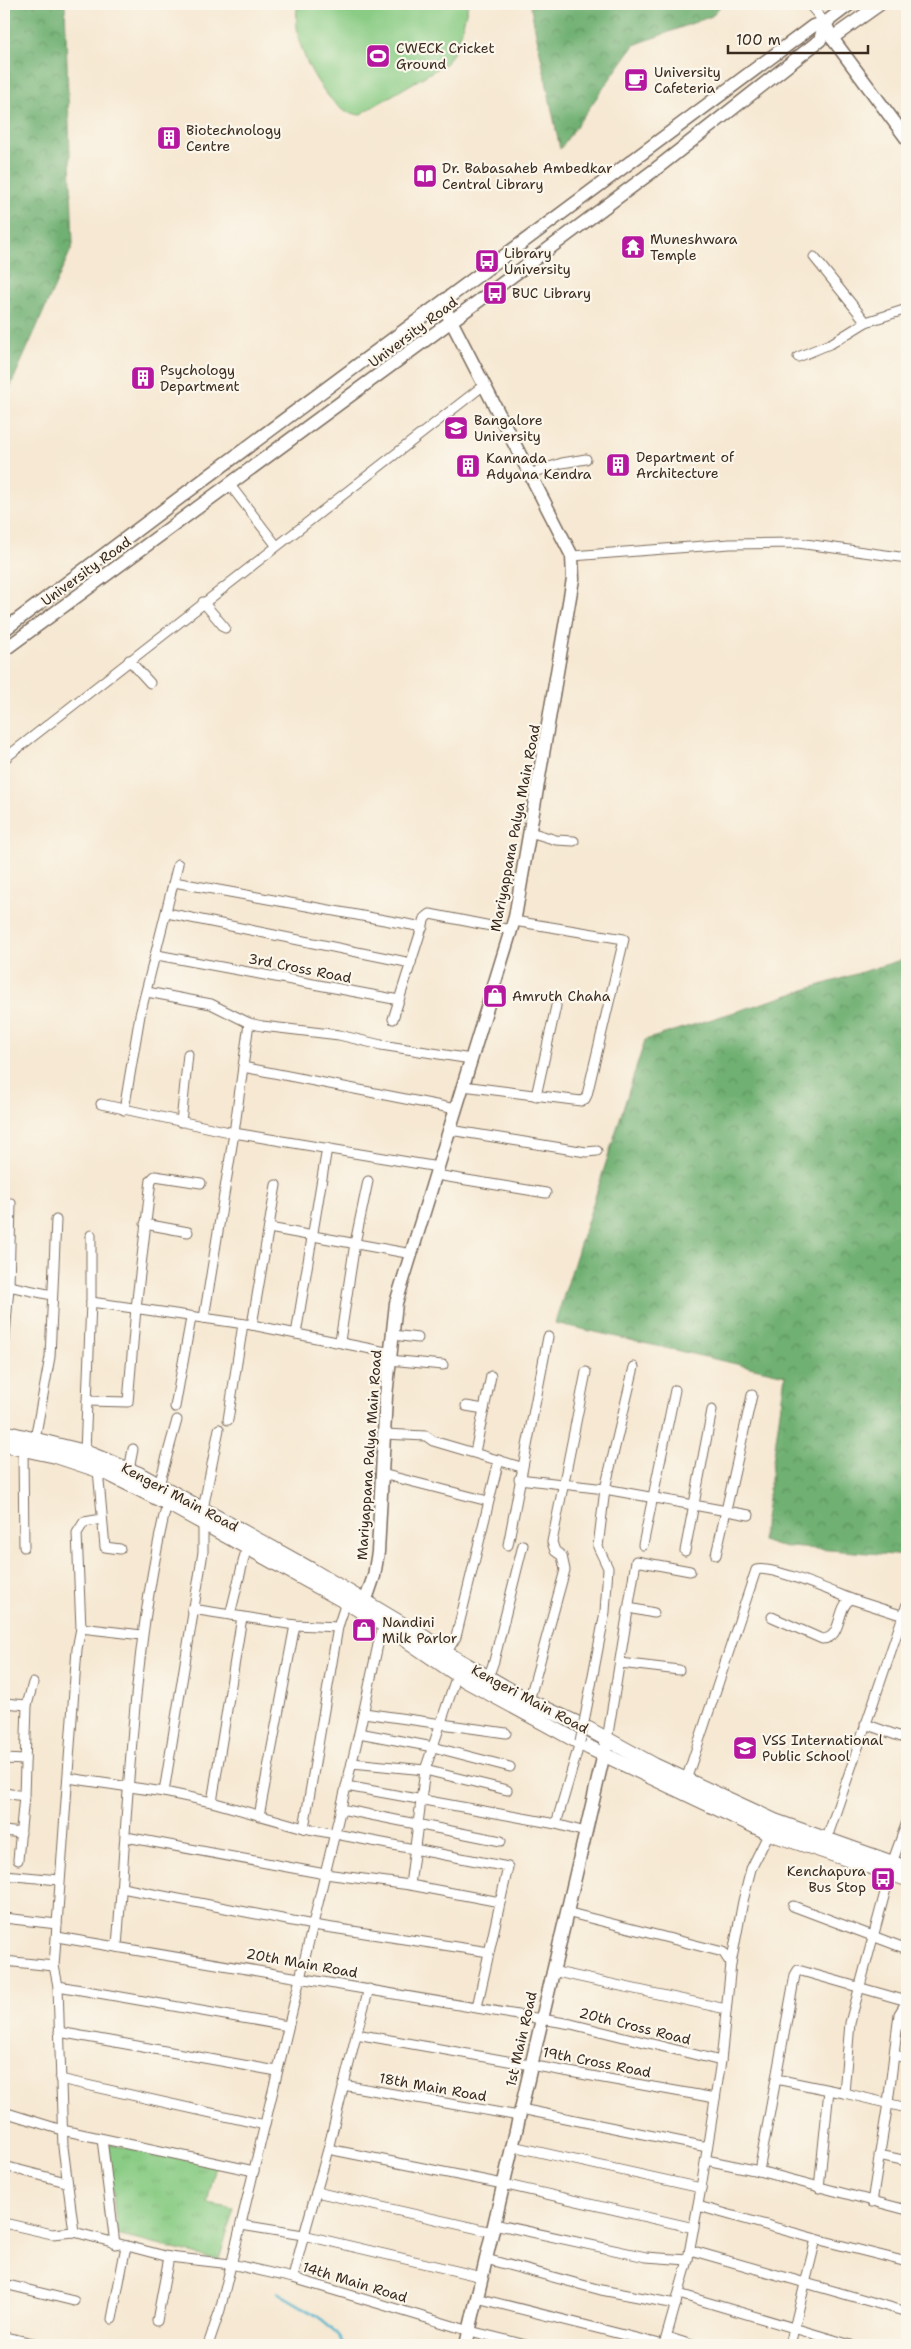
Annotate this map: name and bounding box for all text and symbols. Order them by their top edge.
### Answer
scale bar [728,22,868,54]
text: 100 m [736,30,781,50]
place label: CWECK Cricket Ground [396,39,495,73]
sports icon: CWECK Cricket Ground [365,43,391,69]
place label: University Cafeteria [654,63,721,97]
cafe icon: University Cafeteria [623,67,649,93]
place label: Biotechnology Centre [186,121,281,155]
building icon: Biotechnology Centre [156,125,182,151]
place label: Dr. Babasaheb Ambedkar Central Library [442,159,613,193]
library icon: Dr. Babasaheb Ambedkar Central Library [412,163,438,189]
place label: Muneshwara Temple [650,230,738,264]
temple icon: Muneshwara Temple [620,234,646,260]
place label: Library University [504,244,571,278]
bus stop icon: Library University [474,248,500,274]
bus stop icon: BUC Library [482,280,508,306]
place label: BUC Library [512,284,591,302]
street label: University Road [365,293,461,371]
place label: Psychology Department [160,361,240,395]
building icon: Psychology Department [130,365,156,391]
place label: Bangalore University [474,411,543,445]
school or university icon: Bangalore University [443,415,469,441]
place label: Department of Architecture [636,448,735,482]
place label: Kannada Adyana Kendra [486,449,592,483]
building icon: Department of Architecture [605,452,631,478]
building icon: Kannada Adyana Kendra [455,453,481,479]
street label: University Road [38,532,135,610]
street label: Mariyappana Palya Main Road [486,723,544,933]
street label: 3rd Cross Road [247,949,353,987]
shop icon: Amruth Chaha [482,983,508,1009]
place label: Amruth Chaha [512,987,611,1005]
street label: Mariyappana Palya Main Road [353,1349,385,1561]
street label: Kengeri Main Road [118,1459,242,1536]
place label: Nandini Milk Parlor [382,1613,458,1647]
shop icon: Nandini Milk Parlor [351,1617,377,1643]
street label: Kengeri Main Road [468,1661,592,1738]
place label: VSS International Public School [762,1731,884,1765]
school or university icon: VSS International Public School [732,1735,758,1761]
place label: Kenchapura Bus Stop [787,1862,866,1896]
bus stop icon: Kenchapura Bus Stop [870,1866,896,1892]
street label: 20th Main Road [245,1944,359,1982]
street label: 1st Main Road [501,1990,541,2088]
street label: 20th Cross Road [577,2003,693,2049]
street label: 19th Cross Road [541,2043,653,2081]
street label: 18th Main Road [378,2069,488,2105]
street label: 14th Main Road [300,2258,410,2307]

